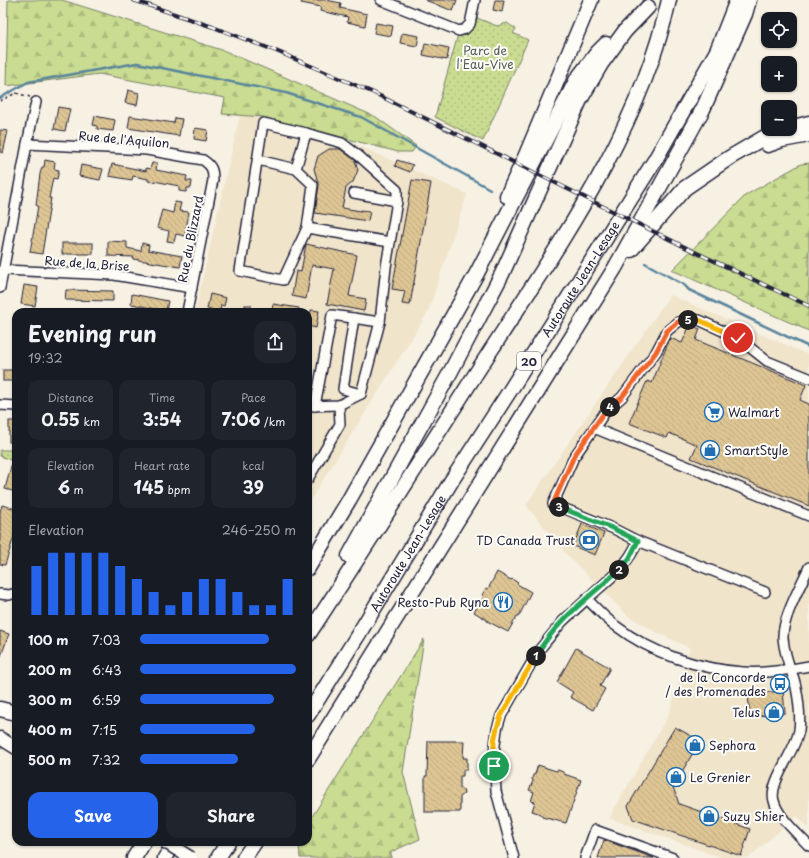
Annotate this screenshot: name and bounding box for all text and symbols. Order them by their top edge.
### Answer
map controls [761,12,797,136]
button: locate [761,12,797,48]
park label: Parc de l'Eau-Vive [456,41,514,73]
button: + [761,56,797,92]
button: − [761,100,797,136]
street label: Rue de l'Aquilon [78,126,170,152]
street label: Rue du Blizzard [173,193,207,284]
street label: Autoroute Jean-Lesage [537,218,623,340]
street label: Rue de la Brise [44,251,130,275]
pin: 5 [678,310,698,330]
text: 5 [684,311,692,328]
text: Evening run [28,316,157,349]
button: share [254,321,296,363]
pin [721,321,755,355]
icon: check [727,327,749,349]
text: 19:32 [28,348,63,367]
road number: 20 [517,352,541,370]
text: Distance [48,389,94,406]
text: Time [149,389,175,406]
text: Pace [241,389,266,406]
pin: 4 [600,397,620,417]
text: 4 [606,398,614,415]
supermarket icon: Walmart [703,401,725,423]
place label: Walmart [728,403,779,421]
text: 0.55 [41,406,80,432]
text: 3:54 [143,406,181,432]
text: 7:06 [221,406,261,432]
text: km [80,413,100,430]
text: /km [261,413,285,430]
shop icon: SmartStyle [699,439,721,461]
place label: SmartStyle [724,441,789,459]
text: Elevation [47,457,94,474]
text: Heart rate [134,457,190,474]
text: kcal [242,457,264,474]
text: 6 [58,474,70,500]
text: 145 [134,474,164,500]
text: 39 [243,474,264,500]
text: m [70,481,83,498]
text: bpm [164,481,190,498]
street label: Autoroute Jean-Lesage [365,491,450,615]
pin: 3 [549,497,569,517]
text: 3 [555,498,563,515]
text: Elevation [28,520,84,539]
text: 246–250 m [222,520,296,539]
bank icon: TD Canada Trust [578,529,600,551]
place label: TD Canada Trust [476,531,575,549]
pin: 2 [609,560,629,580]
text: 2 [615,561,623,578]
restaurant icon: Resto-Pub Ryna [492,591,514,613]
place label: Resto-Pub Ryna [397,593,490,611]
text: 100 m [28,630,69,649]
text: 7:03 [92,630,121,649]
pin: 1 [526,646,546,666]
text: 1 [533,647,539,664]
text: 200 m [28,660,72,679]
text: 6:43 [92,660,122,679]
place label: de la Concorde / des Promenades [665,668,767,700]
bus stop icon: de la Concorde / des Promenades [769,673,791,695]
text: 300 m [28,690,72,709]
text: 6:59 [92,690,121,709]
shop icon: Telus [763,701,785,723]
place label: Telus [732,703,761,721]
text: 400 m [28,720,72,739]
text: 7:15 [92,720,117,739]
shop icon: Sephora [684,734,706,756]
place label: Sephora [709,736,757,754]
pin [477,749,511,783]
text: 500 m [28,750,71,769]
text: 7:32 [92,750,120,769]
icon: arrive [483,755,505,777]
shop icon: Le Grenier [665,766,687,788]
place label: Le Grenier [690,768,751,786]
button: Save [28,792,158,838]
button: Share [166,792,296,838]
shop icon: Suzy Shier [698,805,720,827]
place label: Suzy Shier [723,807,784,825]

